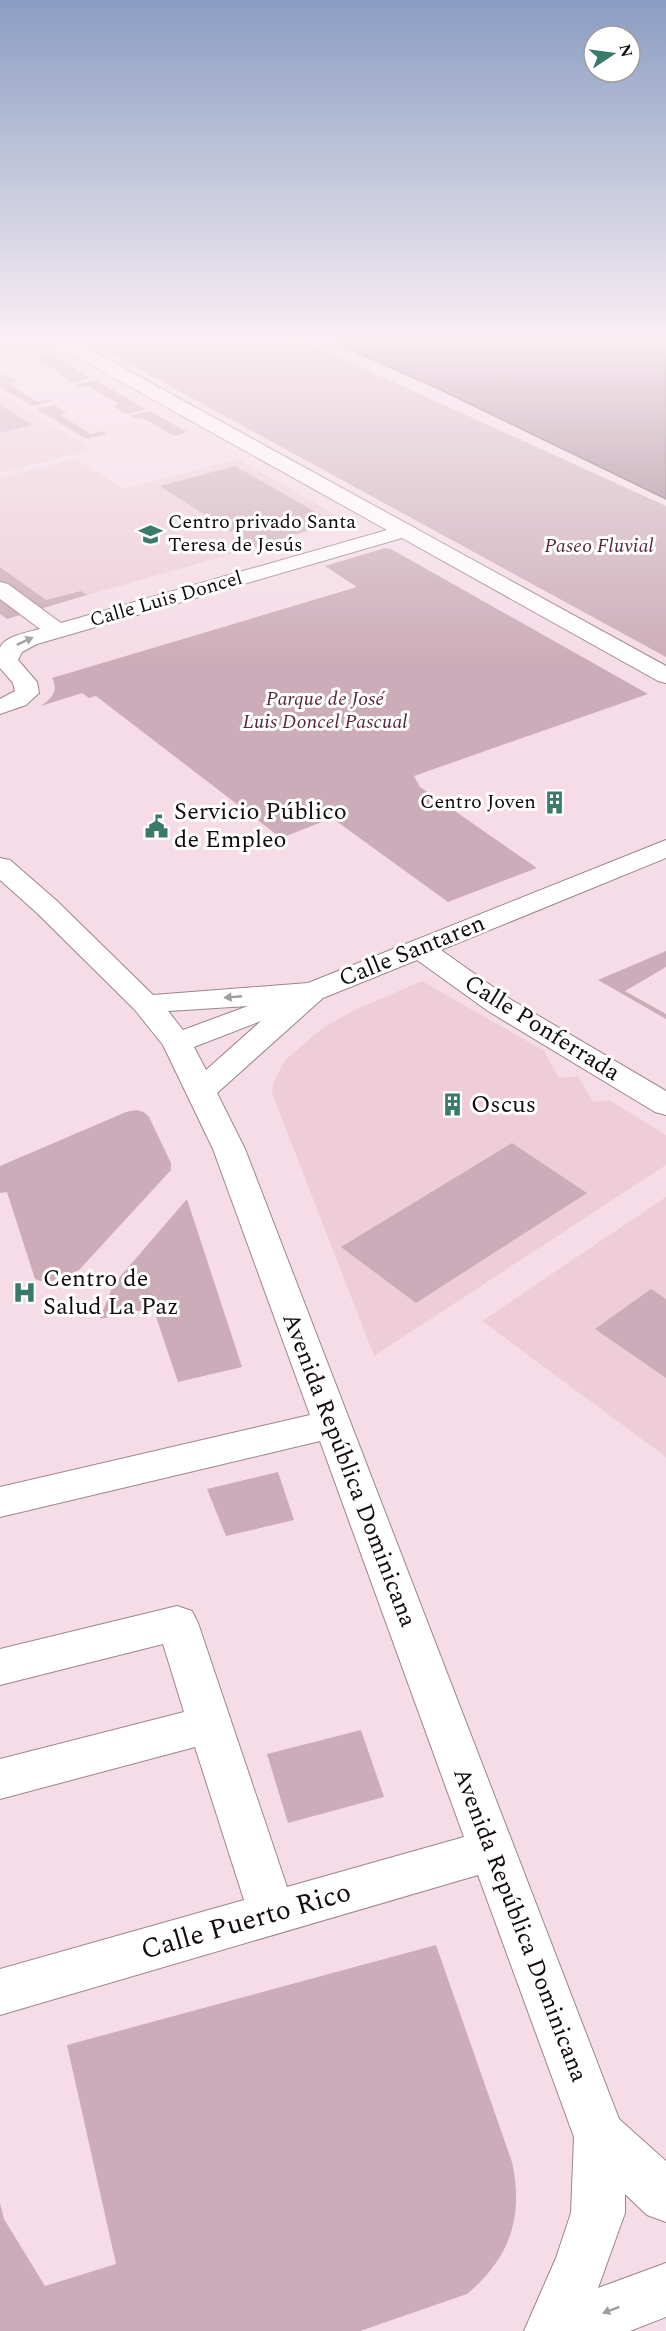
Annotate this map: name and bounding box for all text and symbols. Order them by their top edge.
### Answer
north arrow [582,24,642,84]
text: N [612,42,639,60]
place label: Centro privado Santa Teresa de Jesús [168,507,356,560]
school or university icon: Centro privado Santa Teresa de Jesús [137,521,163,547]
park label: Paseo Fluvial [544,531,654,561]
street label: Calle Luis Doncel [86,563,246,635]
one-way arrow [16,636,34,646]
park label: Parque de José Luis Doncel Pascual [242,684,408,737]
place label: Centro Joven [420,787,536,817]
building icon: Centro Joven [541,789,567,815]
place label: Servicio Público de Empleo [174,794,347,858]
public building icon: Servicio Público de Empleo [143,813,169,839]
street label: Calle Santaren [333,905,491,997]
street label: Calle Ponferrada [457,965,627,1091]
one-way arrow [224,992,243,1002]
place label: Oscus [471,1087,536,1123]
building icon: Oscus [440,1092,466,1118]
place label: Centro de Salud La Paz [43,1261,179,1325]
hospital icon: Centro de Salud La Paz [12,1280,38,1306]
street label: Avenida República Dominicana [272,1308,426,1633]
street label: Avenida República Dominicana [443,1763,597,2088]
street label: Calle Puerto Rico [136,1870,356,1972]
one-way arrow [602,2305,620,2315]

